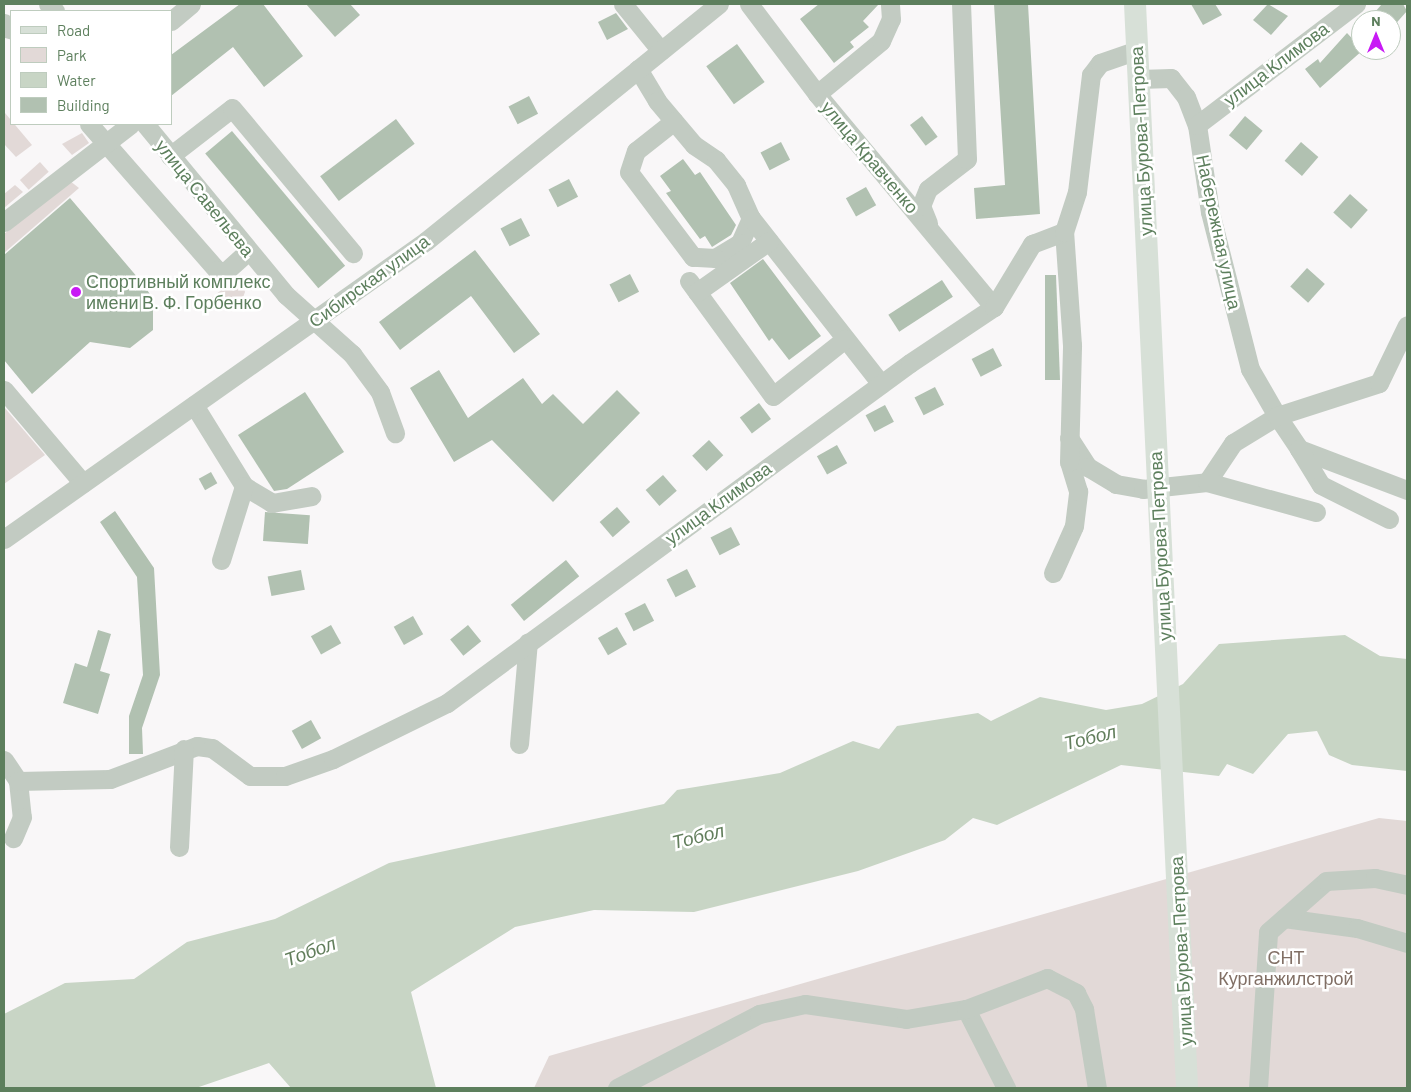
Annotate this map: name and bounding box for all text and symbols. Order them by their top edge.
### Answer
legend [10,10,172,125]
north arrow [1351,10,1401,60]
text: N [1371,12,1381,29]
street label: улица Климова [1219,17,1333,111]
text: Road [57,21,90,39]
text: Park [57,46,86,64]
street label: улица Бурова-Петрова [1125,46,1157,236]
text: Water [57,71,96,89]
text: Building [57,96,110,114]
street label: улица Кравченко [817,97,923,217]
street label: улица Савельева [151,135,259,261]
street label: Набережная улица [1192,153,1246,311]
street label: Сибирская улица [305,230,433,332]
place label: Спортивный комплекс имени В. Ф. Горбенко [86,271,271,314]
marker: Спортивный комплекс имени В. Ф. Горбенко [70,286,82,298]
street label: улица Бурова-Петрова [1144,451,1176,641]
street label: улица Климова [661,457,775,549]
water label: Тобол [1061,720,1119,754]
water label: Тобол [669,819,727,853]
street label: улица Бурова-Петрова [1165,856,1197,1046]
water label: Тобол [281,931,339,971]
park label: СНТ Курганжилстрой [1218,947,1354,990]

